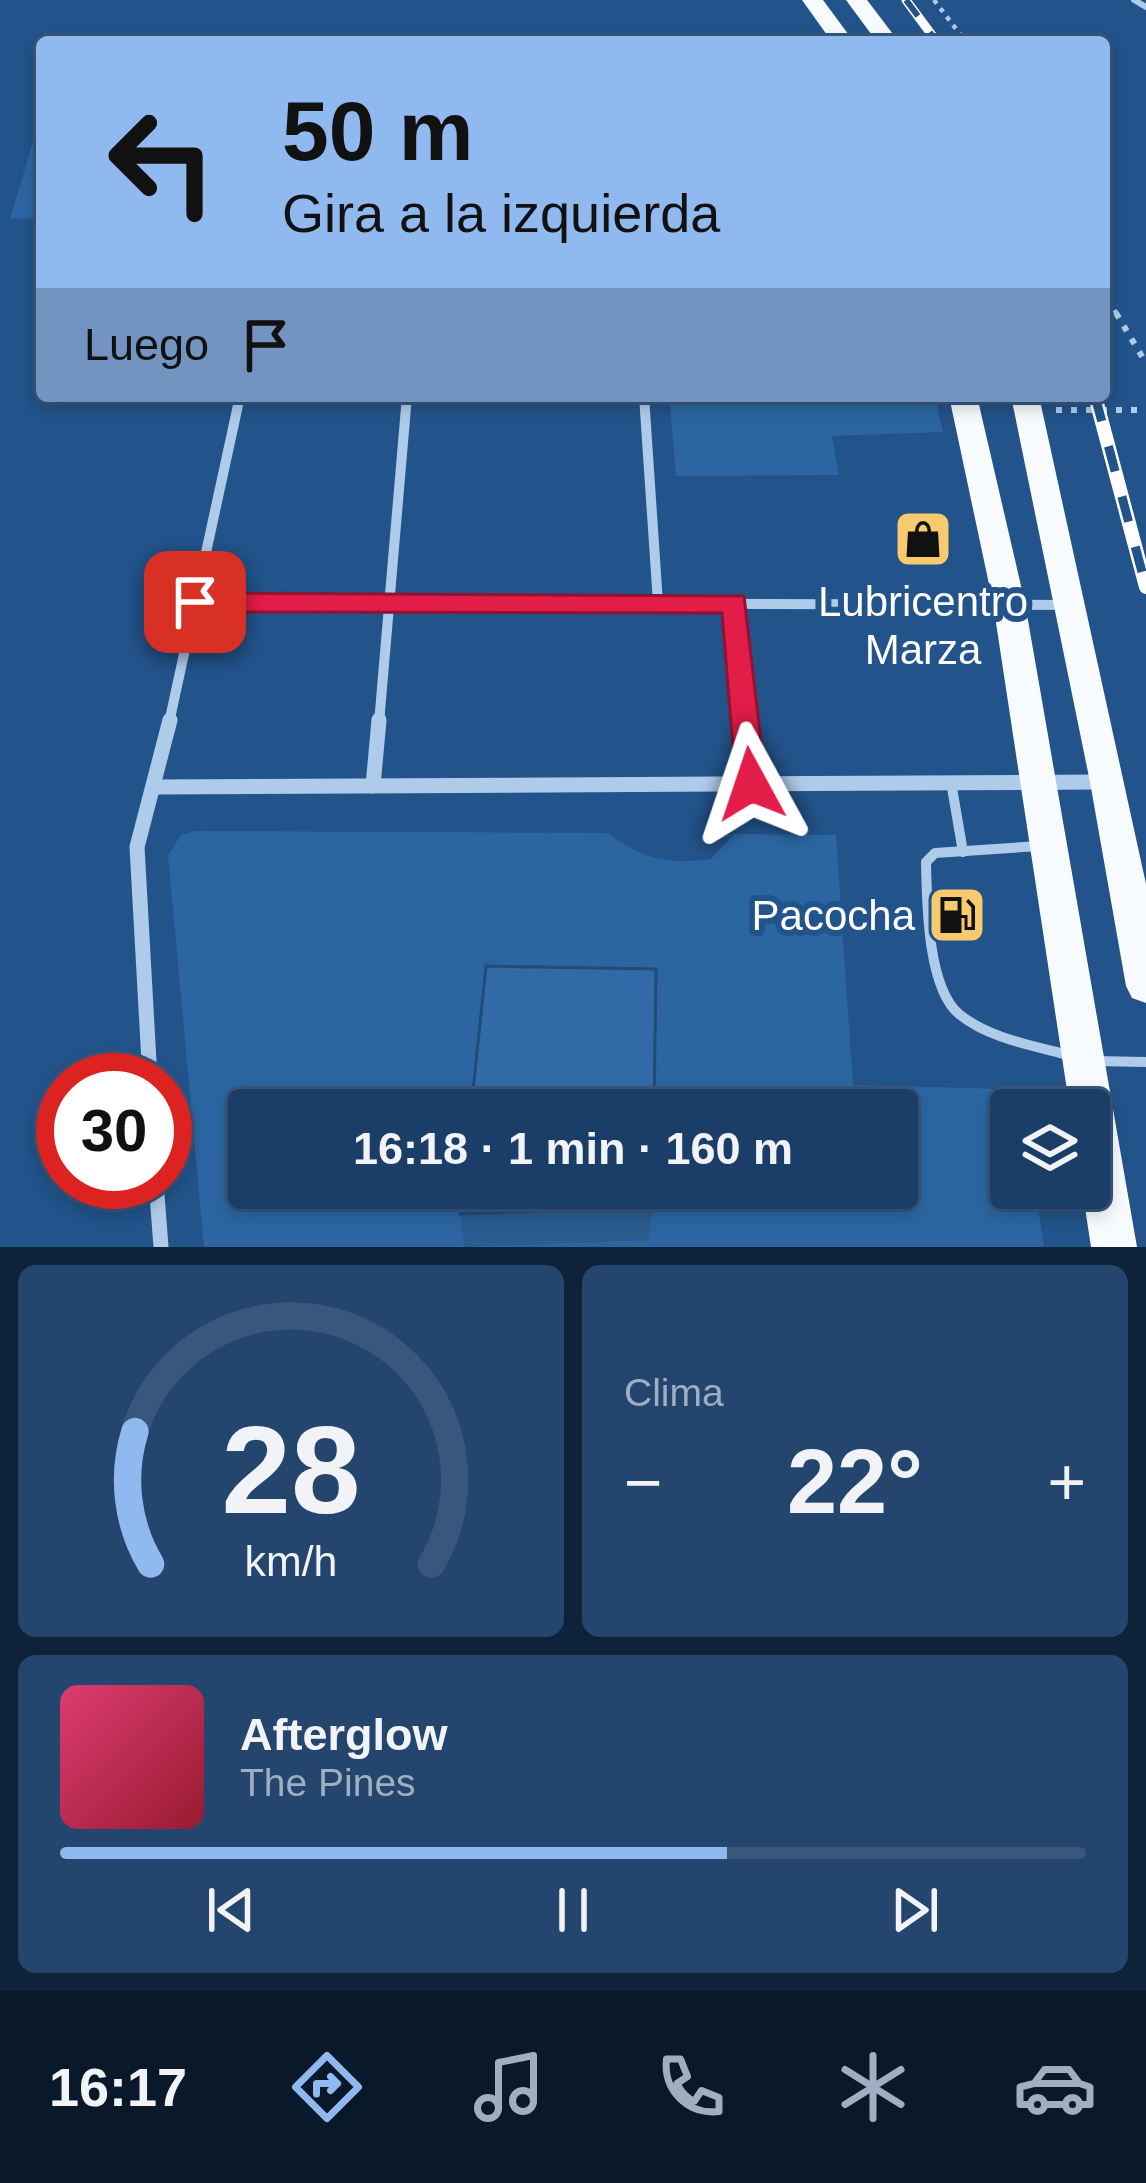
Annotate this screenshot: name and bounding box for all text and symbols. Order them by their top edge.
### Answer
icon: left [84,84,240,240]
text: 50 m [282,84,473,178]
text: Gira a la izquierda [282,183,720,243]
icon: arrive [233,312,299,378]
text: Luego [84,319,209,370]
shop icon: Lubricentro Marza [892,508,954,570]
pin [144,551,246,653]
icon: arrive [162,569,228,635]
place label: Lubricentro Marza [818,578,1028,673]
position arrow [688,721,814,847]
fuel station icon: Pacocha [926,884,988,946]
place label: Pacocha [752,892,916,939]
speed limit sign: 30 [36,1053,192,1209]
map controls [990,1089,1110,1209]
button: layers [990,1089,1110,1209]
text: 16:18 · 1 min · 160 m [353,1123,793,1174]
text: Clima [624,1371,724,1414]
text: 28 [222,1400,360,1539]
text: 22° [787,1432,923,1532]
text: − [624,1445,663,1519]
text: + [1047,1445,1086,1519]
text: km/h [245,1537,337,1585]
text: Afterglow [240,1709,448,1760]
text: The Pines [240,1761,416,1804]
icon: previous [198,1877,264,1943]
icon: pause [540,1877,606,1943]
icon: next [882,1877,948,1943]
icon: directions [285,2045,369,2129]
icon: music [467,2045,551,2129]
icon: phone [649,2045,733,2129]
icon: climate [831,2045,915,2129]
icon: car [1013,2045,1097,2129]
text: 16:17 [49,2057,187,2117]

